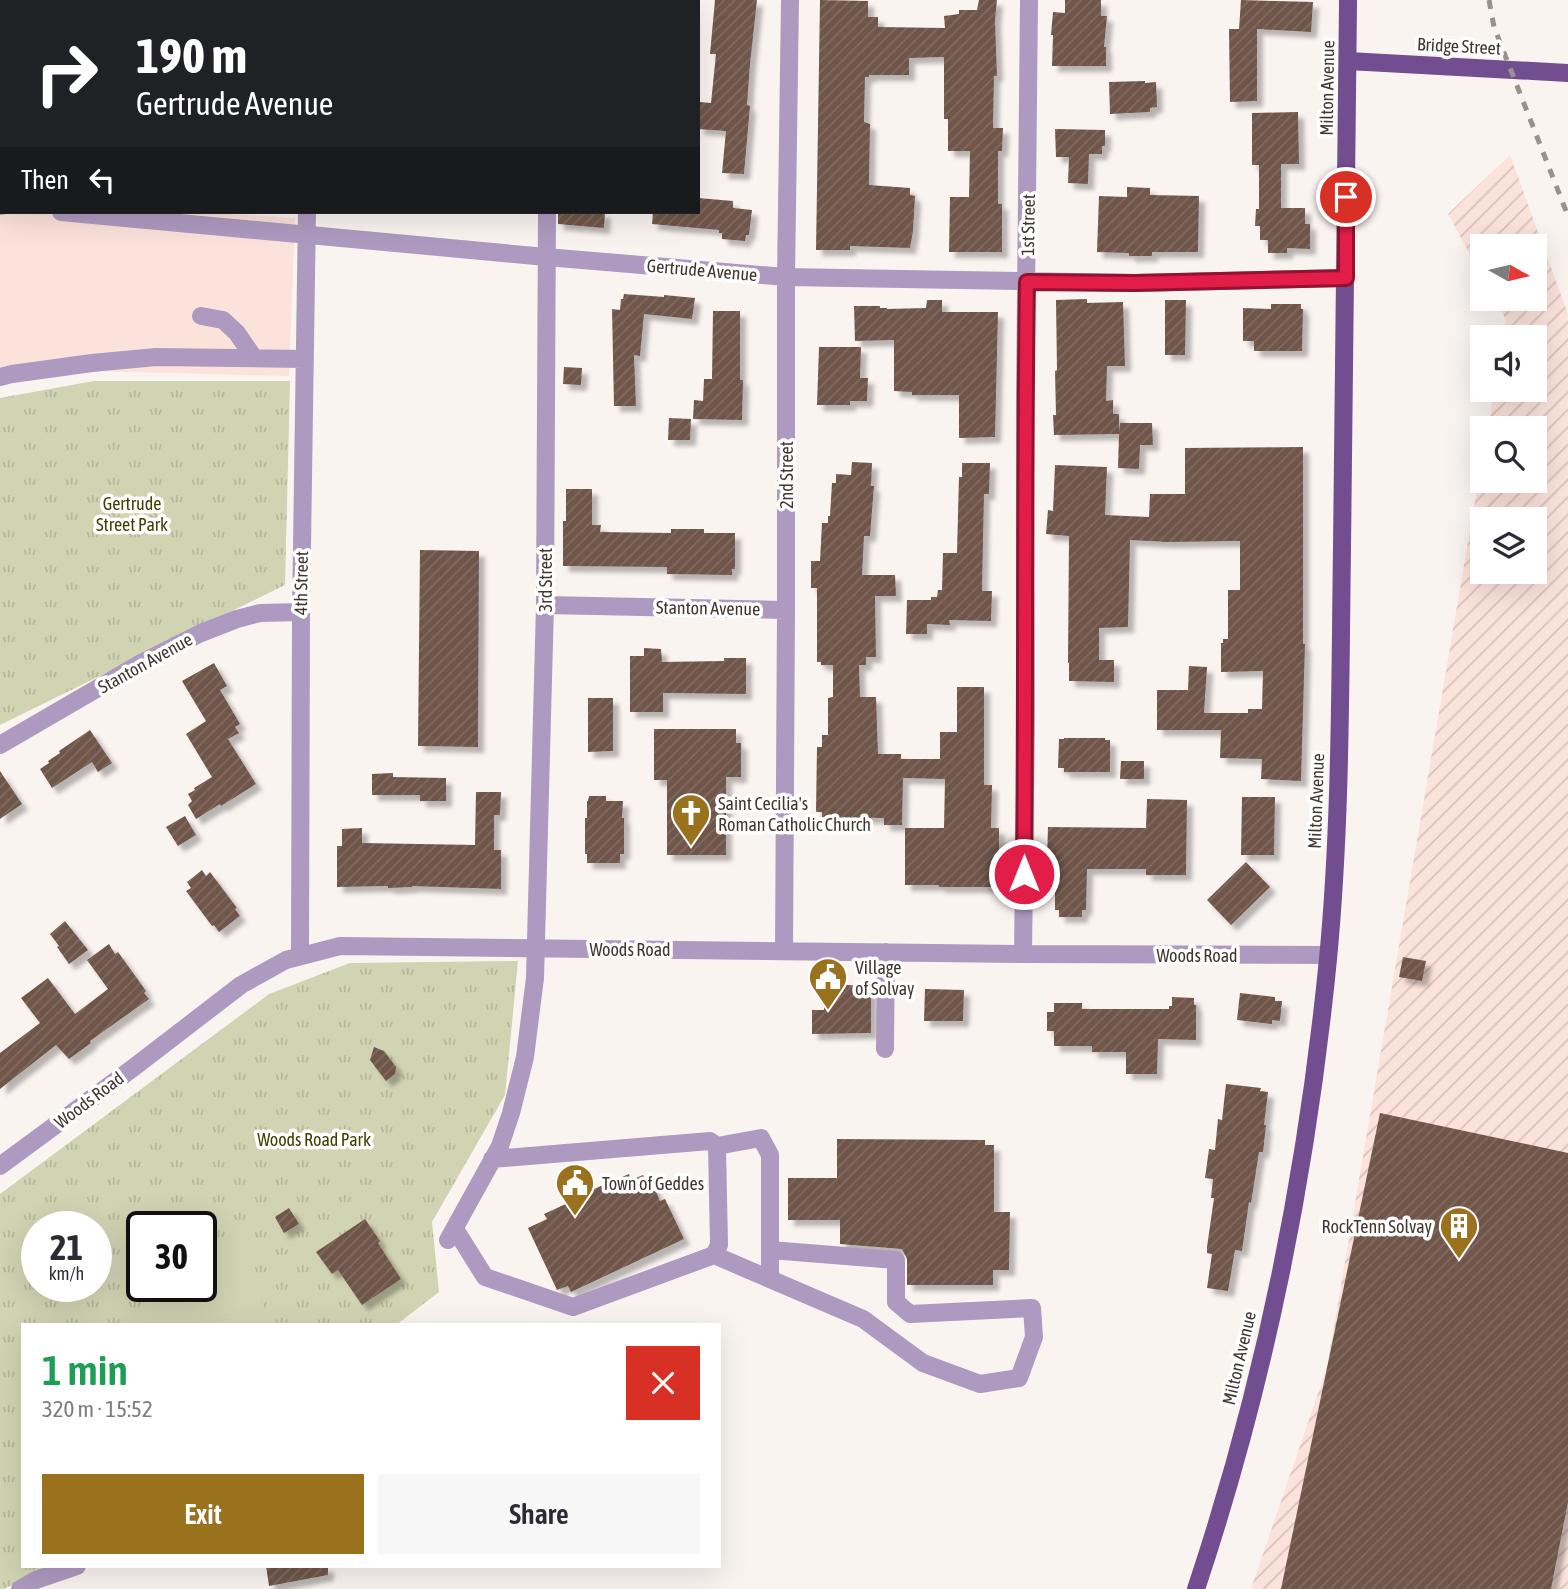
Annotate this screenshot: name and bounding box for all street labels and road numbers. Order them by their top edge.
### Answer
street label: Bridge Street [1416,33,1502,59]
street label: Milton Avenue [1316,40,1338,136]
street label: 1st Street [1017,194,1039,256]
street label: Gertrude Avenue [646,255,758,285]
street label: 2nd Street [776,441,797,509]
street label: 3rd Street [535,548,556,612]
street label: 4th Street [290,551,312,615]
street label: Stanton Avenue [656,597,760,619]
street label: Stanton Avenue [94,629,196,697]
street label: Milton Avenue [1304,753,1328,849]
street label: Woods Road [589,939,671,960]
street label: Woods Road [1156,945,1238,966]
street label: Woods Road [50,1067,128,1133]
street label: Milton Avenue [1218,1309,1260,1407]

